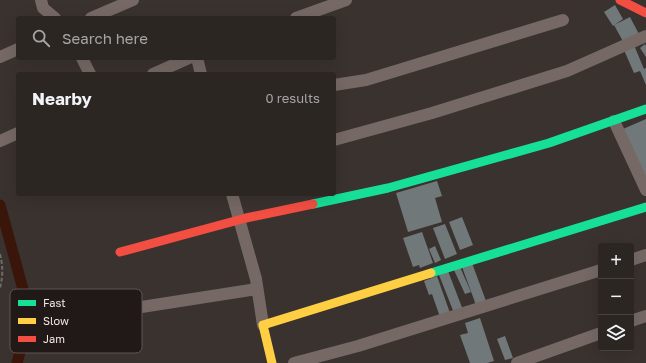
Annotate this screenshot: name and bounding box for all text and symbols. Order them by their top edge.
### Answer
search box [16,16,336,60]
icon: search [30,27,52,49]
text: Search here [62,29,148,47]
text: Nearby [32,88,92,109]
text: 0 results [265,90,320,106]
map controls [598,243,634,351]
button: + [598,243,634,279]
button: − [598,279,634,315]
legend [10,289,142,353]
text: Fast [43,296,66,309]
text: Slow [43,314,69,327]
button: layers [598,315,634,351]
text: Jam [43,332,65,345]

